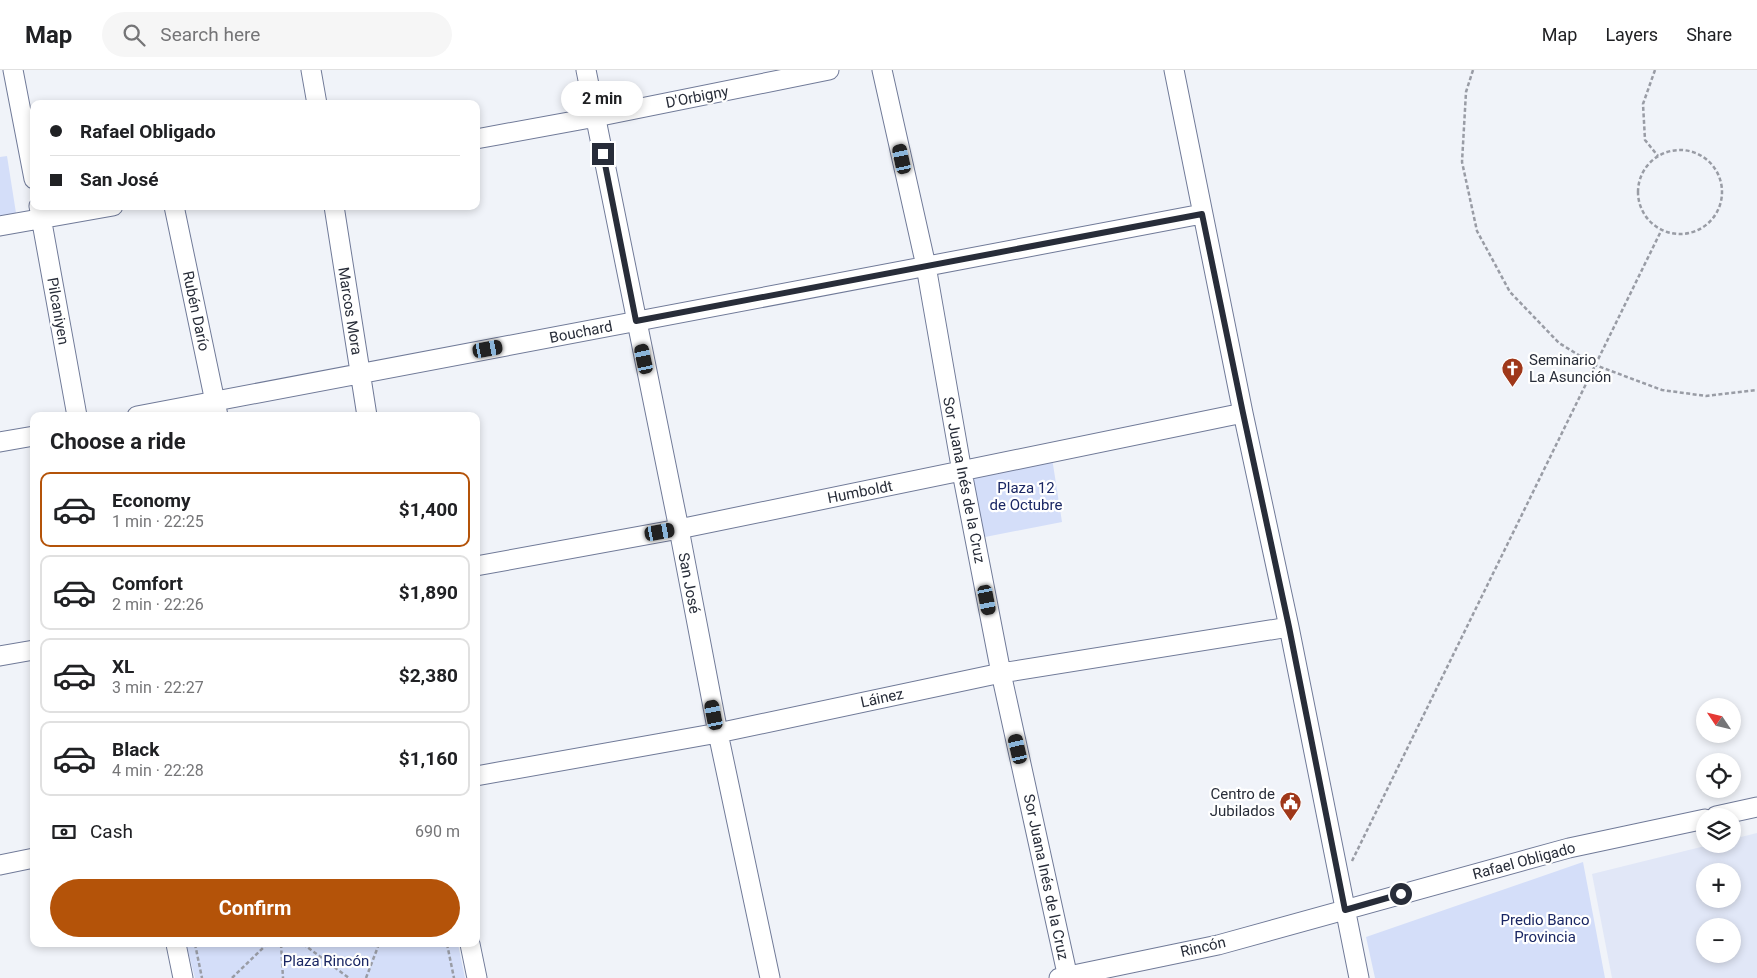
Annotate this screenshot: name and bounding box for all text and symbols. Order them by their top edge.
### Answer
search box [102,12,452,57]
text: Map [25,21,72,49]
icon: search [120,21,148,49]
text: Search here [160,23,260,46]
text: Map [1542,24,1577,45]
text: Layers [1605,24,1658,45]
text: Share [1686,24,1732,45]
callout: 2 min [562,82,644,116]
street label: D'Orbigny [664,82,730,112]
text: 2 min [582,89,622,108]
text: Rafael Obligado [80,120,216,143]
route end [592,143,614,165]
car [891,143,912,175]
text: San José [80,168,159,191]
street label: Marcos Mora [334,266,366,356]
street label: Rubén Darío [179,269,213,353]
street label: Pilcaniyen [43,276,73,346]
street label: Bouchard [548,317,614,347]
car [471,339,504,359]
car [633,343,654,375]
place label: Seminario La Asunción [1529,351,1611,386]
church icon: Seminario La Asunción [1501,357,1525,388]
street label: Sor Juana Inés de la Cruz [939,395,989,565]
text: Choose a ride [50,429,186,454]
street label: Humboldt [826,477,894,507]
park label: Plaza 12 de Octubre [990,479,1062,514]
icon: car [52,487,97,532]
text: Economy [112,489,191,512]
text: $1,400 [399,498,458,521]
text: 1 min · 22:25 [112,512,204,531]
car [643,522,676,542]
street label: San José [674,551,704,615]
icon: car [52,570,97,615]
text: Comfort [112,572,183,595]
text: $1,890 [399,581,458,604]
car [976,584,997,616]
text: 2 min · 22:26 [112,595,204,614]
icon: car [52,653,97,698]
text: XL [112,655,134,678]
text: $2,380 [399,664,458,687]
text: 3 min · 22:27 [112,678,204,697]
street label: Láinez [859,685,905,711]
north arrow [1696,698,1741,742]
map controls [1696,698,1741,963]
car [703,699,724,731]
car [1007,733,1028,765]
icon: car [52,736,97,781]
text: Black [112,738,159,761]
text: $1,160 [399,747,458,770]
button: locate [1696,753,1741,798]
text: 4 min · 22:28 [112,761,204,780]
place label: Centro de Jubilados [1210,785,1275,820]
public building icon: Centro de Jubilados [1279,791,1303,822]
street label: Sor Juana Inés de la Cruz [1020,792,1072,962]
button: layers [1696,808,1741,853]
icon: cash [50,818,78,846]
text: Cash [90,820,133,843]
text: 690 m [415,822,460,841]
street label: Rafael Obligado [1471,839,1577,883]
button: + [1696,863,1741,908]
button: Confirm [50,879,460,937]
route start [1390,883,1412,905]
park label: Predio Banco Provincia [1501,911,1589,946]
button: − [1696,918,1741,963]
street label: Rincón [1179,933,1227,961]
park label: Plaza Rincón [283,952,369,970]

